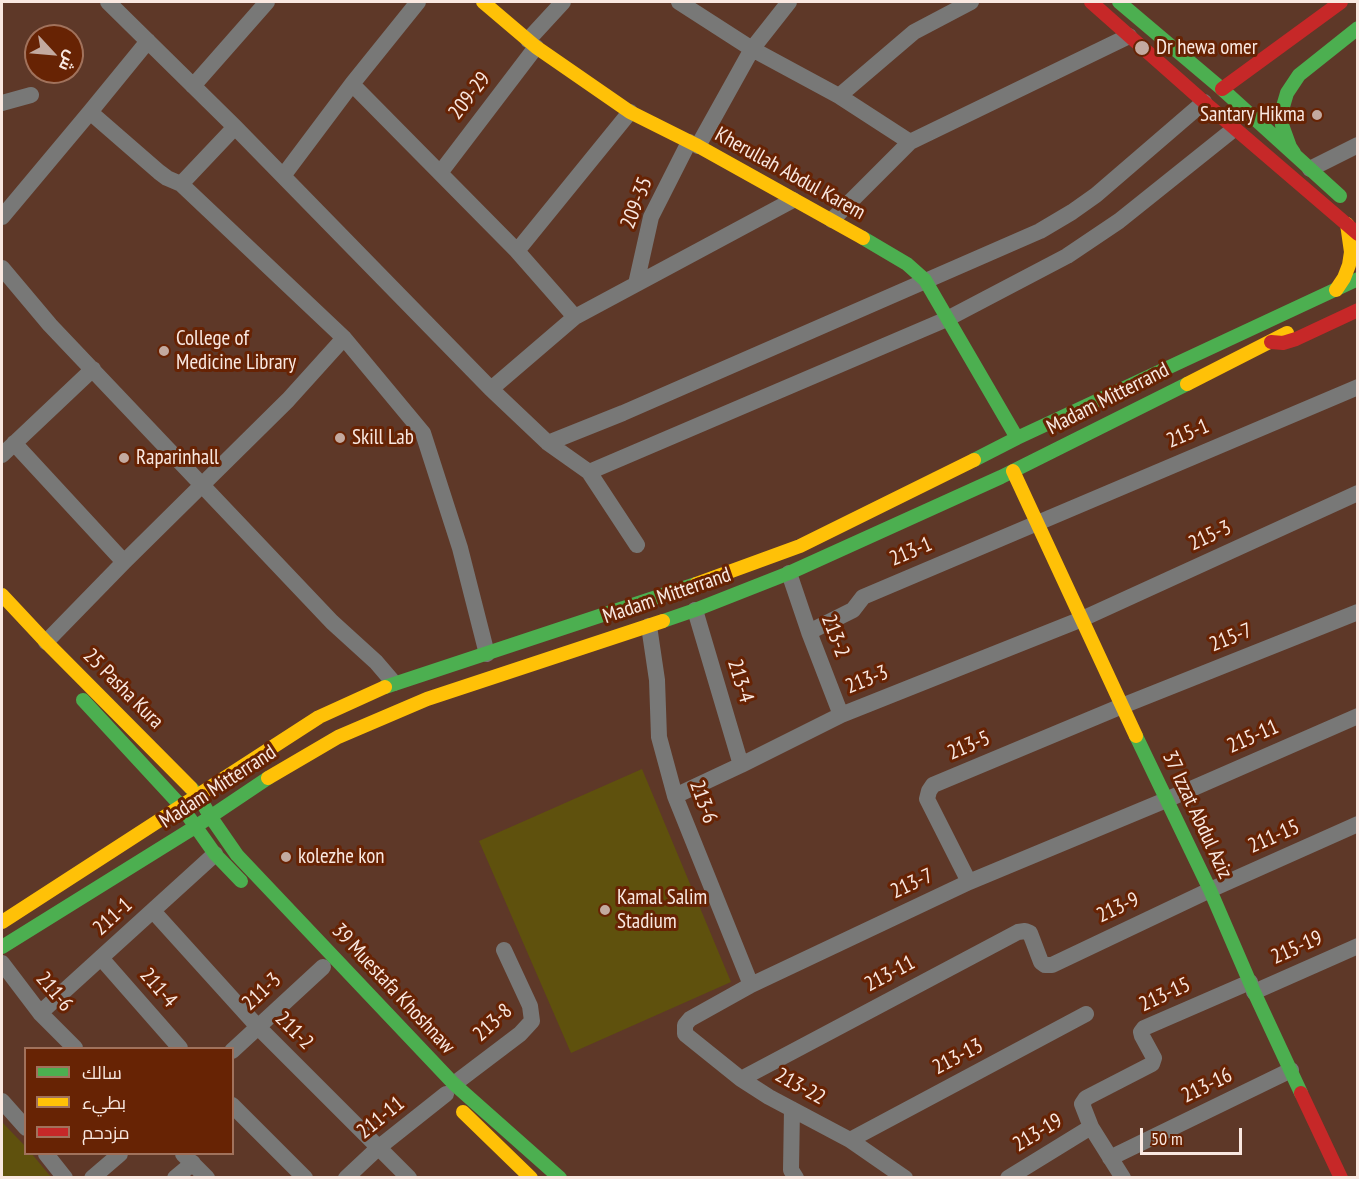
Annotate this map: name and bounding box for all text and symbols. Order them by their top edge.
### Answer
north arrow [24,24,84,84]
place label: Dr hewa omer [1156,35,1257,61]
marker: Dr hewa omer [1133,39,1151,57]
text: ش [55,47,82,75]
street label: 209-29 [444,67,496,125]
place label: Santary Hikma [1200,102,1305,128]
marker: Santary Hikma [1310,108,1324,122]
street label: Kherullah Abdul Karem [710,122,870,226]
street label: 209-35 [616,174,658,232]
place label: College of Medicine Library [176,326,296,376]
marker: College of Medicine Library [157,344,171,358]
street label: Madam Mitterrand [1043,357,1173,441]
street label: 215-1 [1163,414,1213,454]
place label: Skill Lab [352,425,414,451]
marker: Skill Lab [333,431,347,445]
place label: Raparinhall [136,445,219,471]
marker: Raparinhall [117,451,131,465]
street label: 215-3 [1185,515,1235,557]
street label: 213-1 [886,532,936,572]
street label: Madam Mitterrand [600,562,734,630]
street label: 213-2 [815,611,855,661]
street label: 215-7 [1206,618,1256,658]
street label: 25 Pasha Kura [78,644,168,734]
street label: 213-4 [722,656,758,706]
street label: 213-3 [842,660,892,700]
street label: 215-11 [1224,715,1282,759]
street label: 213-5 [944,726,994,766]
street label: Madam Mitterrand [155,740,281,834]
street label: 37 Izzat Abdul Aziz [1156,747,1238,883]
street label: 213-6 [684,777,722,827]
street label: 211-15 [1245,815,1303,859]
place label: kolezhe kon [298,844,385,870]
marker: kolezhe kon [279,850,293,864]
street label: 213-7 [887,863,937,905]
place label: Kamal Salim Stadium [617,885,707,935]
street label: 213-9 [1093,887,1143,929]
street label: 211-1 [88,893,138,941]
marker: Kamal Salim Stadium [598,903,612,917]
street label: 39 Muestafa Khoshnaw [326,919,460,1059]
street label: 215-19 [1268,926,1326,970]
street label: 213-11 [861,950,919,998]
street label: 211-4 [134,963,182,1013]
street label: 211-6 [30,967,78,1017]
street label: 211-3 [237,968,287,1016]
street label: 213-15 [1135,972,1195,1018]
street label: 213-8 [468,999,518,1047]
street label: 211-2 [270,1007,318,1055]
street label: 213-13 [929,1033,987,1081]
legend [24,1047,234,1155]
text: سالك [82,1061,122,1084]
street label: 213-22 [771,1063,829,1111]
street label: 213-16 [1177,1063,1237,1109]
text: بطيء [82,1091,126,1114]
street label: 211-11 [352,1091,410,1145]
street label: 213-19 [1009,1108,1067,1158]
scale bar [1143,1116,1245,1154]
text: مزدحم [82,1121,130,1144]
text: 50 m [1151,1127,1183,1150]

